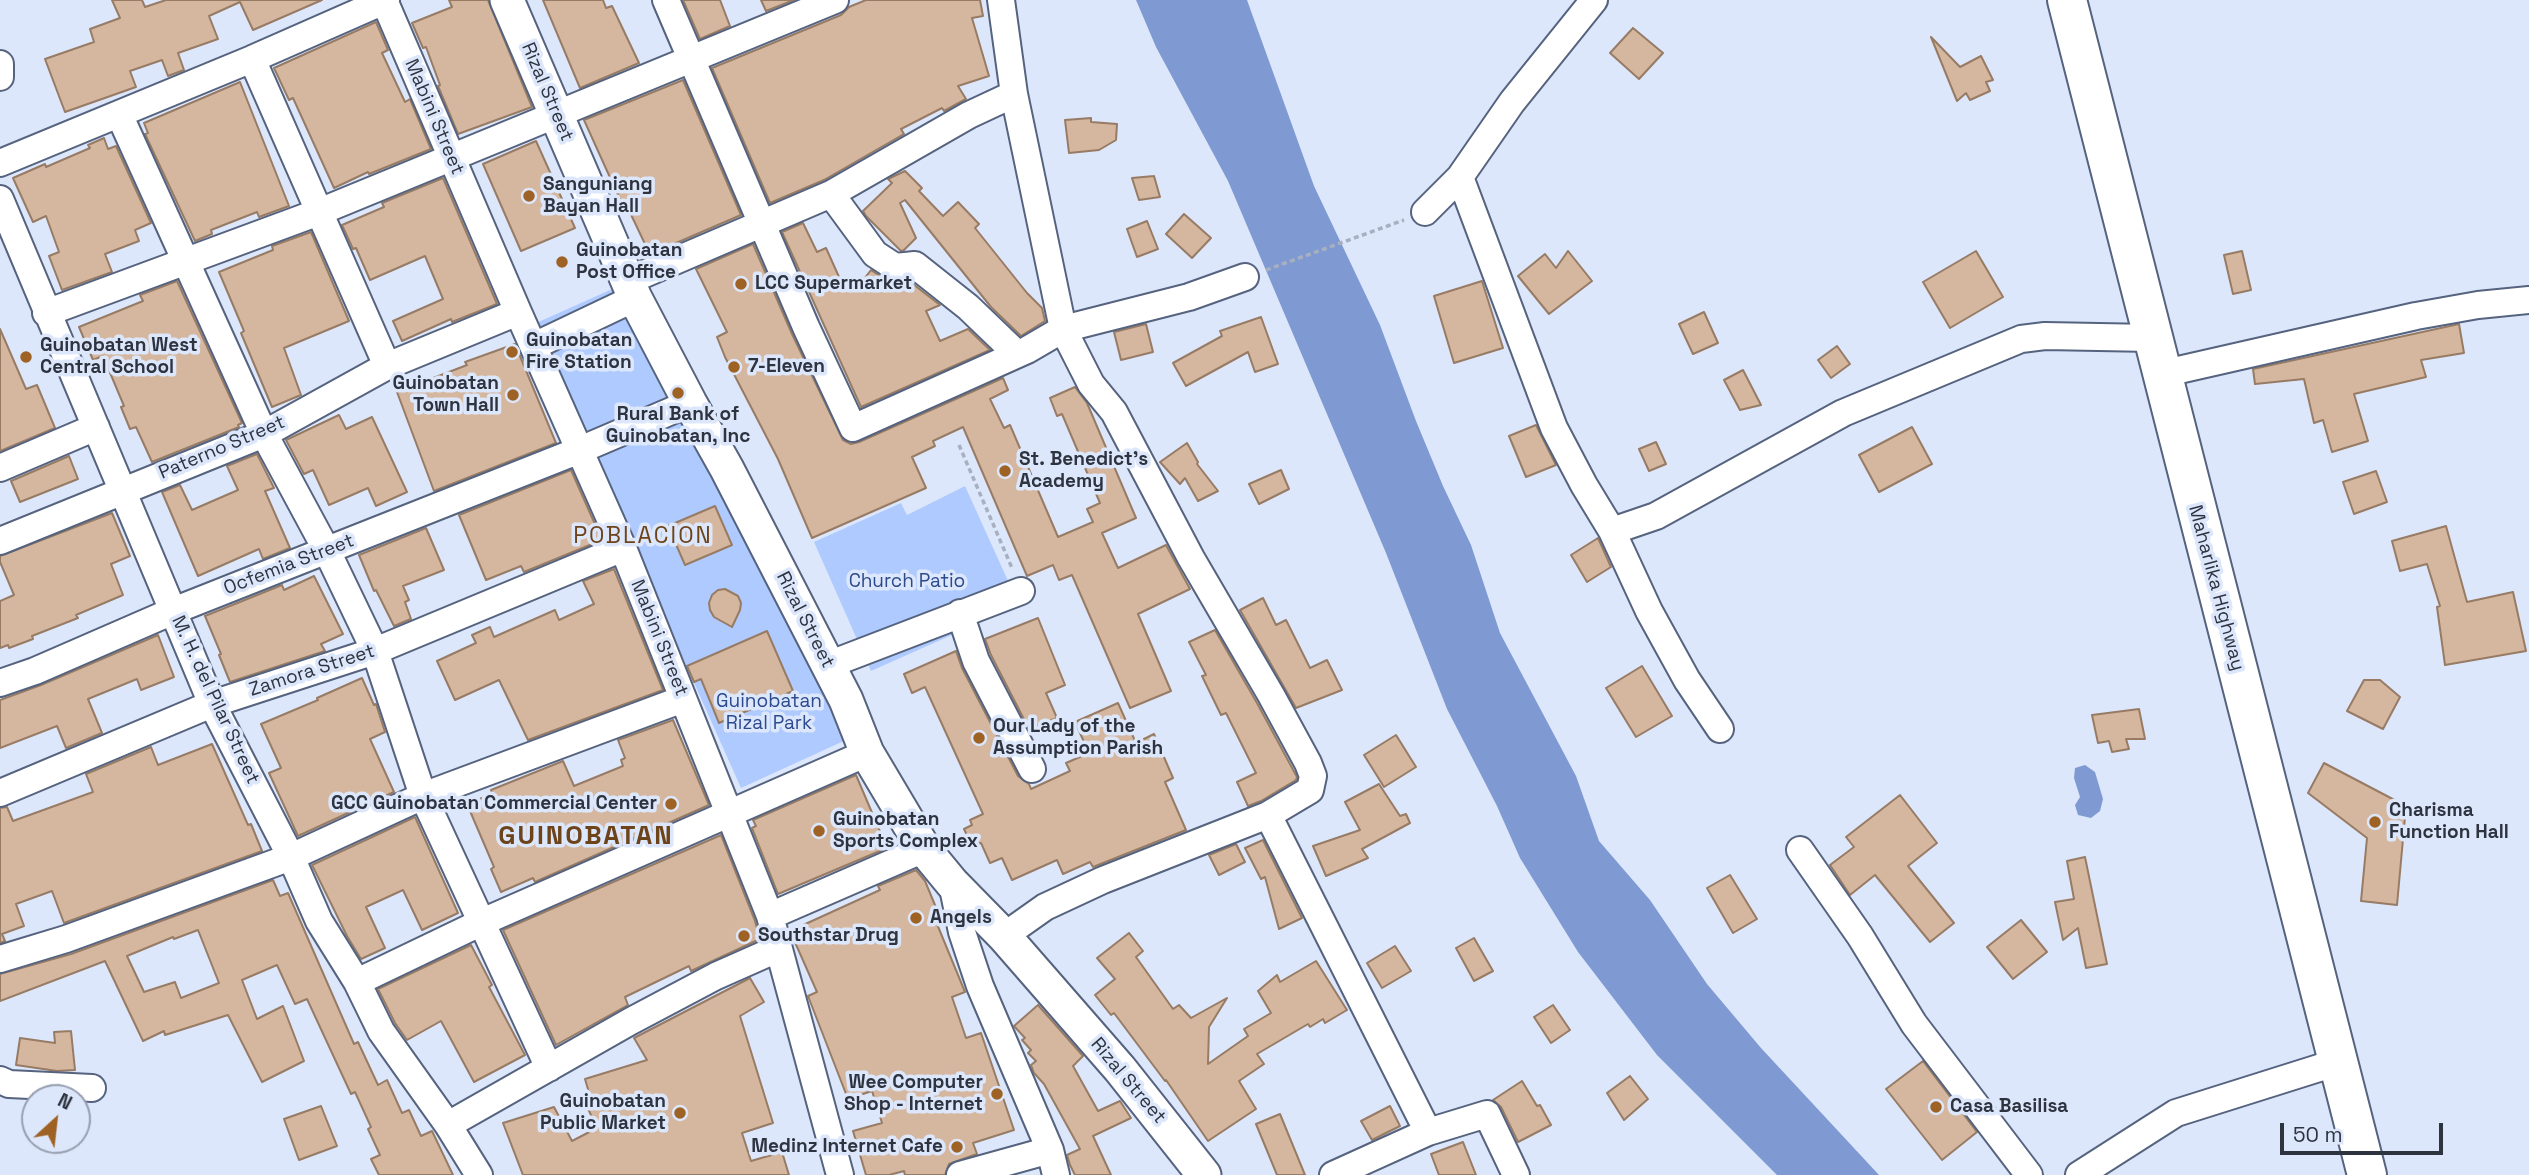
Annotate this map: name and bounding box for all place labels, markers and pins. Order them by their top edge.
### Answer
place label: Sanguniang Bayan Hall [543,174,653,218]
marker: Sanguniang Bayan Hall [521,188,537,204]
place label: Guinobatan Post Office [576,240,682,284]
marker: Guinobatan Post Office [554,254,570,270]
place label: LCC Supermarket [755,273,912,295]
marker: LCC Supermarket [733,276,749,292]
place label: Guinobatan Fire Station [526,330,632,374]
place label: Guinobatan West Central School [40,335,198,379]
marker: Guinobatan Fire Station [504,344,520,360]
marker: Guinobatan West Central School [18,349,34,365]
place label: 7-Eleven [748,356,825,378]
marker: 7-Eleven [726,359,742,375]
place label: Guinobatan Town Hall [393,373,499,417]
marker: Rural Bank of Guinobatan, Inc [670,385,686,401]
marker: Guinobatan Town Hall [505,387,521,403]
place label: Rural Bank of Guinobatan, Inc [606,404,750,448]
place label: St. Benedict's Academy [1019,449,1148,493]
marker: St. Benedict's Academy [997,463,1013,479]
place label: Our Lady of the Assumption Parish [993,716,1163,760]
marker: Our Lady of the Assumption Parish [971,730,987,746]
place label: GCC Guinobatan Commercial Center [331,793,657,815]
marker: GCC Guinobatan Commercial Center [663,796,679,812]
place label: Charisma Function Hall [2389,800,2509,844]
place label: Guinobatan Sports Complex [833,809,978,853]
marker: Charisma Function Hall [2367,814,2383,830]
marker: Guinobatan Sports Complex [811,823,827,839]
place label: Angels [930,907,992,929]
marker: Angels [908,910,924,926]
place label: Southstar Drug [758,925,899,947]
marker: Southstar Drug [736,928,752,944]
place label: Wee Computer Shop - Internet [844,1072,983,1116]
marker: Wee Computer Shop - Internet [989,1086,1005,1102]
place label: Guinobatan Public Market [540,1091,666,1135]
place label: Casa Basilisa [1950,1096,2068,1118]
marker: Casa Basilisa [1928,1099,1944,1115]
marker: Guinobatan Public Market [672,1105,688,1121]
place label: Medinz Internet Cafe [751,1136,943,1158]
marker: Medinz Internet Cafe [949,1139,965,1155]

